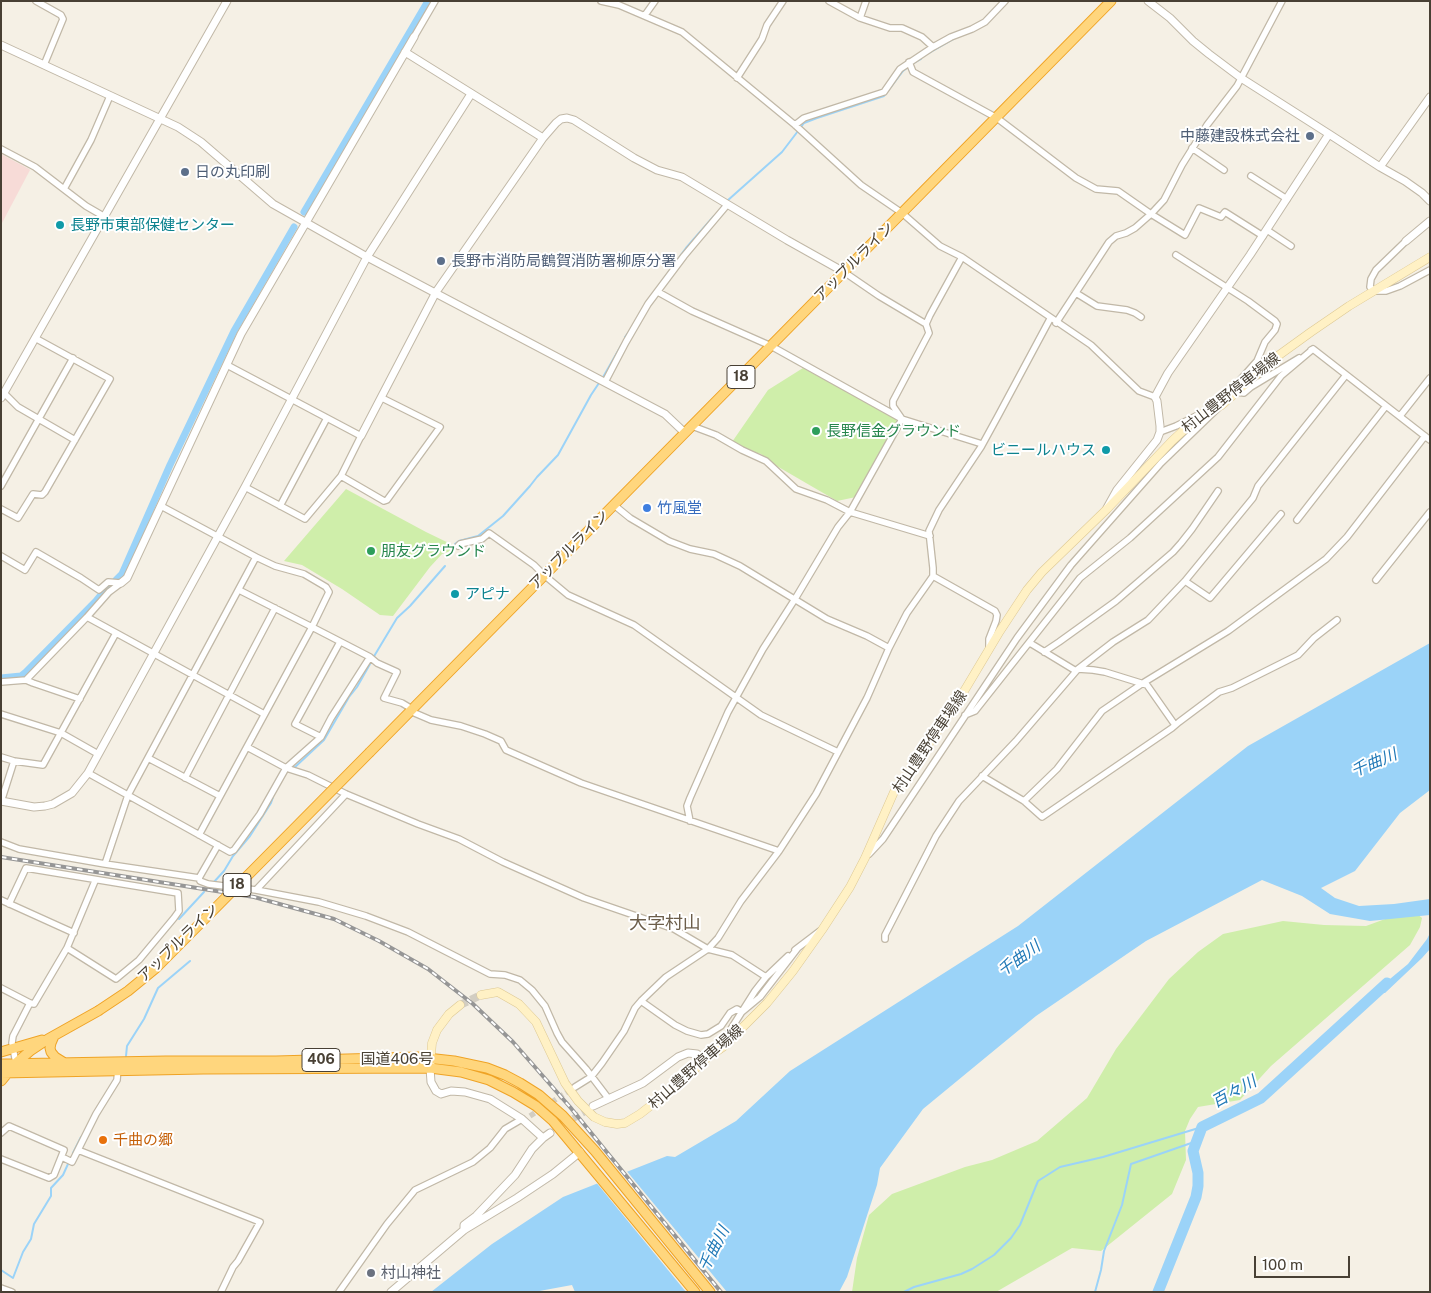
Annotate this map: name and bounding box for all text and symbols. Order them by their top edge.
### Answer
place label: 中藤建設株式会社 [1180,127,1300,145]
marker: 中藤建設株式会社 [1304,130,1316,142]
place label: 日の丸印刷 [195,163,270,181]
marker: 日の丸印刷 [179,166,191,178]
place label: 長野市東部保健センター [70,216,235,234]
marker: 長野市東部保健センター [54,219,66,231]
street label: アップルライン [811,219,897,305]
place label: 長野市消防局鶴賀消防署柳原分署 [451,252,676,270]
marker: 長野市消防局鶴賀消防署柳原分署 [435,255,447,267]
street label: 村山豊野停車場線 [1178,349,1284,437]
road number: 18 [727,366,755,388]
place label: 長野信金グラウンド [826,422,961,440]
marker: 長野信金グラウンド [810,425,822,437]
place label: ビニールハウス [991,441,1096,459]
marker: ビニールハウス [1100,444,1112,456]
place label: 竹風堂 [657,499,702,517]
marker: 竹風堂 [641,502,653,514]
street label: アップルライン [526,507,612,593]
place label: 朋友グラウンド [381,542,486,560]
marker: 朋友グラウンド [365,545,377,557]
place label: アピナ [465,585,510,603]
marker: アピナ [449,588,461,600]
street label: 村山豊野停車場線 [889,687,971,797]
water label: 千曲川 [1348,745,1400,781]
road number: 18 [223,874,251,896]
street label: アップルライン [134,900,222,986]
district label: 大字村山 [629,912,701,934]
water label: 千曲川 [994,937,1044,981]
street label: 村山豊野停車場線 [645,1021,747,1113]
road number: 406 [302,1048,340,1072]
street label: 国道406号 [361,1050,433,1068]
water label: 百々川 [1208,1072,1260,1112]
place label: 千曲の郷 [113,1131,173,1149]
marker: 千曲の郷 [97,1134,109,1146]
water label: 千曲川 [695,1223,733,1275]
scale bar [1256,1246,1352,1278]
text: 100 m [1262,1256,1303,1273]
place label: 村山神社 [381,1264,441,1282]
marker: 村山神社 [365,1267,377,1279]

